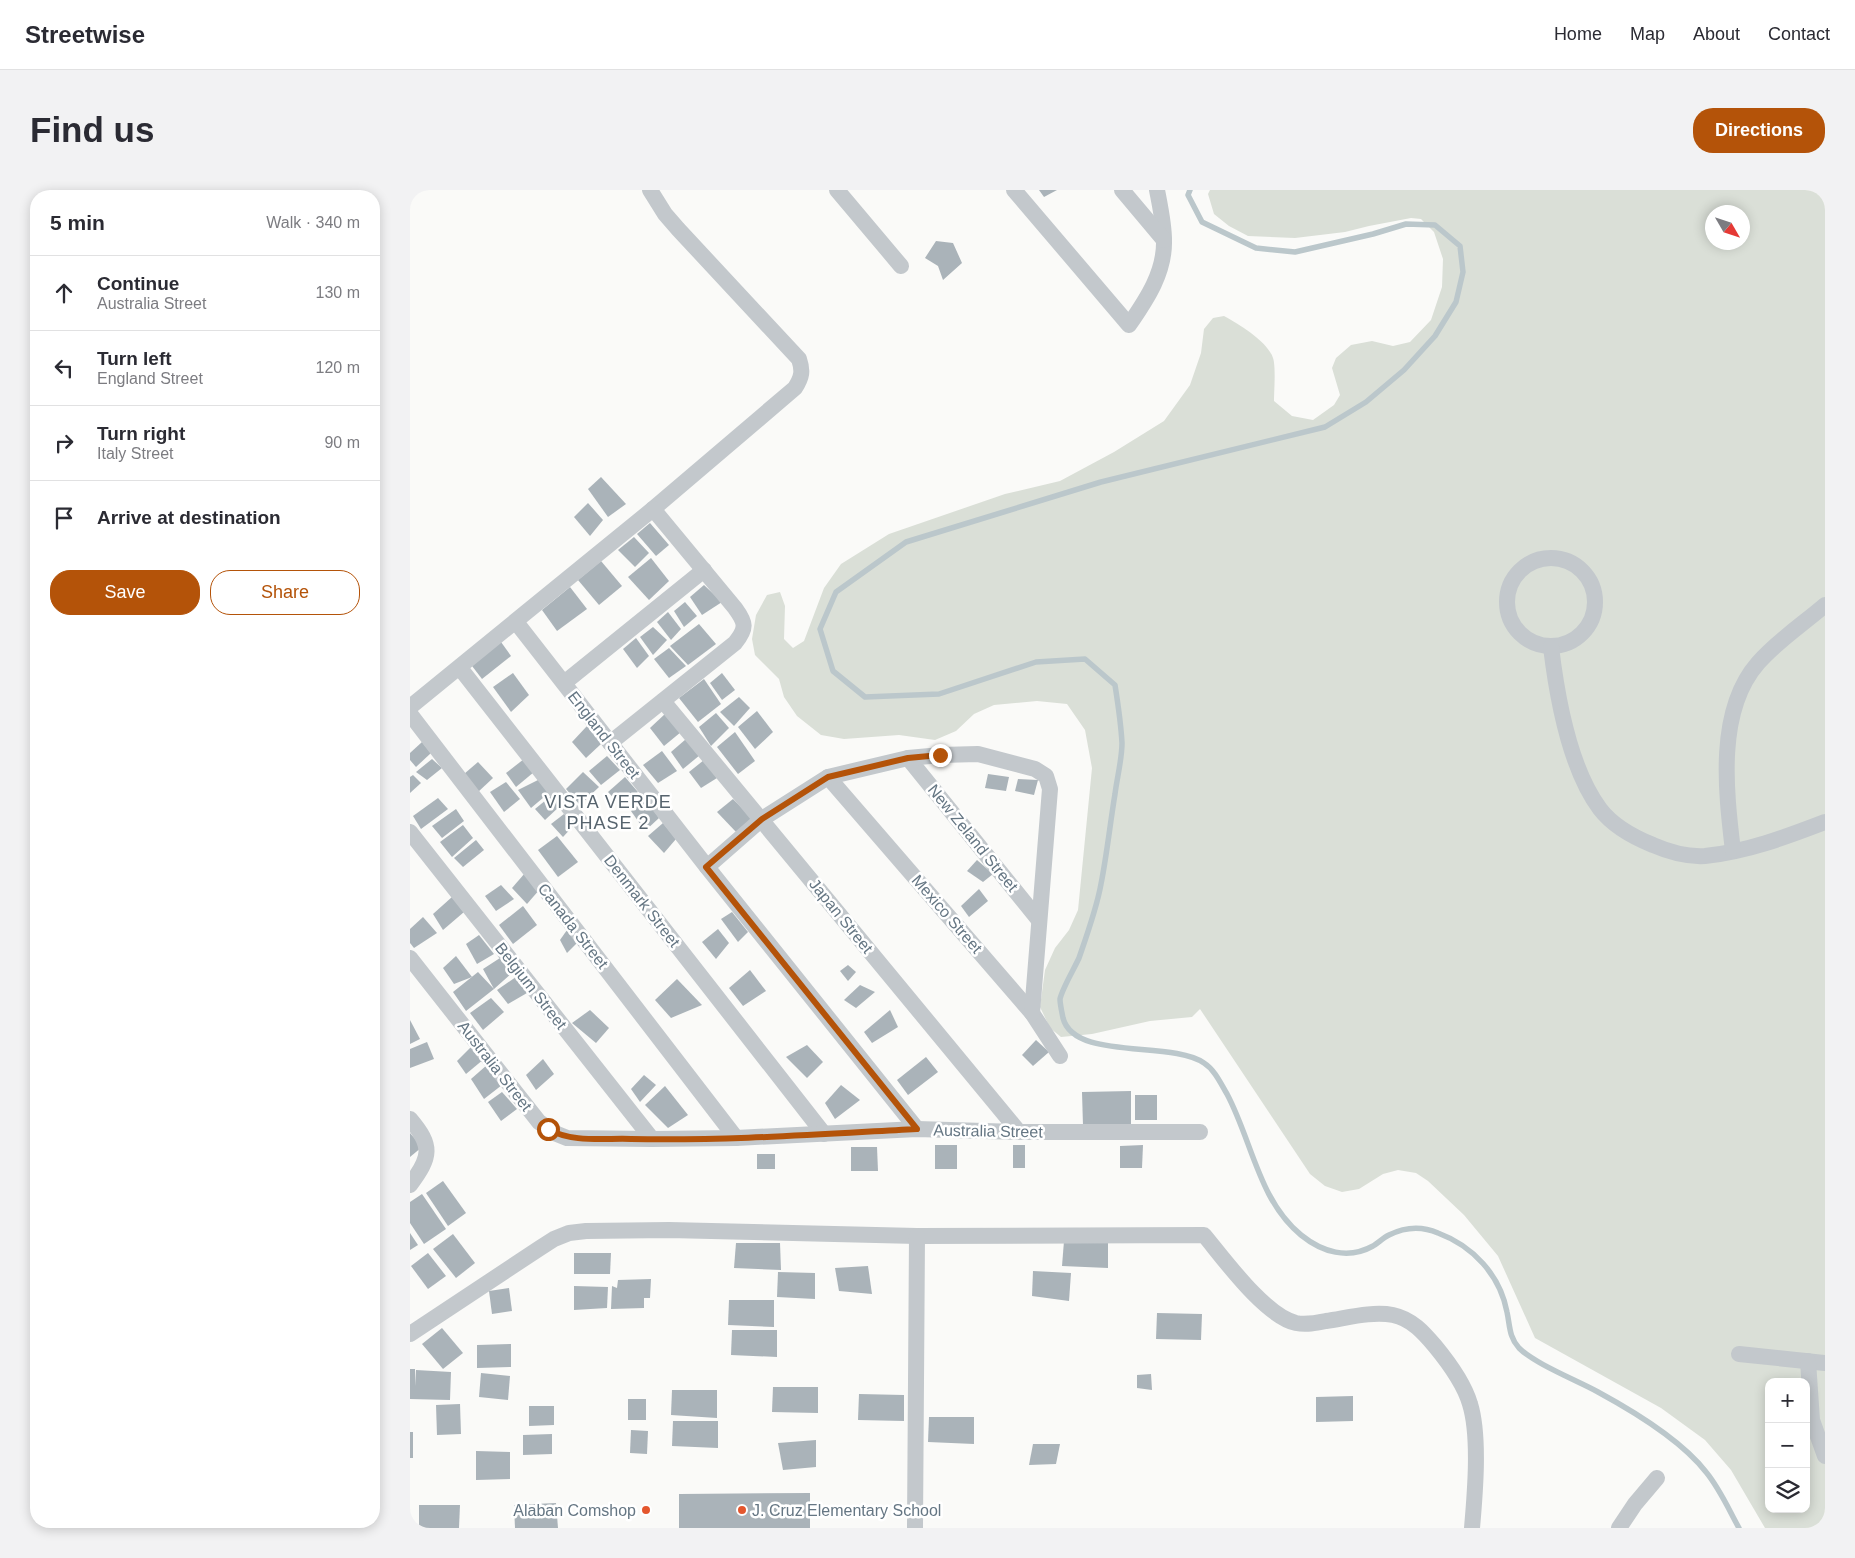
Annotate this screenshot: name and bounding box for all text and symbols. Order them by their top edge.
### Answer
text: Streetwise [25,21,145,48]
text: Home [1554,24,1602,44]
text: Map [1630,24,1665,44]
text: About [1693,24,1740,44]
text: Contact [1768,24,1830,44]
button: Directions [1693,108,1825,153]
text: Find us [30,110,154,149]
north arrow [1705,205,1750,250]
text: 5 min [50,211,105,234]
text: Walk · 340 m [266,214,360,231]
text: Continue [97,273,179,294]
icon: ahead [50,279,78,307]
text: 130 m [316,284,360,301]
text: Australia Street [97,295,206,312]
text: Turn left [97,348,172,369]
icon: left [50,354,78,382]
text: 120 m [316,359,360,376]
text: England Street [97,370,203,387]
text: Turn right [97,423,185,444]
icon: right [50,429,78,457]
text: 90 m [324,434,360,451]
text: Italy Street [97,445,173,462]
icon: arrive [50,504,78,532]
text: Arrive at destination [97,507,281,528]
button: Save [50,570,200,615]
button: Share [210,570,360,615]
street label: England Street [565,688,644,782]
route end [929,744,952,767]
street label: New Zeland Street [925,781,1022,895]
district label: VISTA VERDE PHASE 2 [544,792,672,833]
street label: Denmark Street [601,852,684,951]
street label: Mexico Street [908,872,986,957]
street label: Japan Street [806,875,877,957]
street label: Canada Street [535,880,612,972]
street label: Belgium Street [492,939,570,1033]
street label: Australia Street [455,1018,536,1115]
route start [537,1118,560,1141]
street label: Australia Street [933,1122,1043,1140]
map controls [1765,1378,1810,1513]
button: + [1765,1378,1810,1423]
button: − [1765,1423,1810,1468]
button: layers [1765,1468,1810,1513]
place label: Alaban Comshop [513,1502,636,1519]
place label: J. Cruz Elementary School [752,1502,941,1519]
marker: Alaban Comshop [640,1504,652,1516]
marker: J. Cruz Elementary School [736,1504,748,1516]

